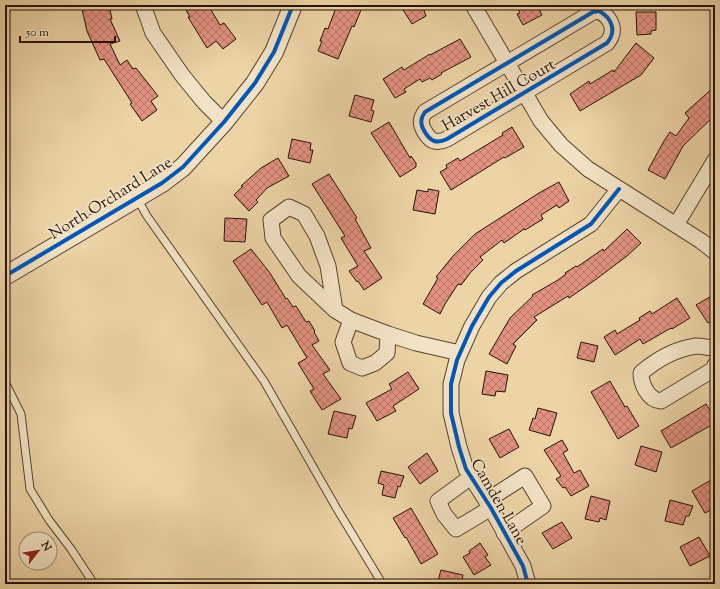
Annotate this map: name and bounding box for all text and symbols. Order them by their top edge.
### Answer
scale bar [20,18,115,44]
text: 50 m [25,24,49,42]
street label: Harvest Hill Court [438,54,561,138]
street label: North Orchard Lane [45,152,177,246]
street label: Camden Lane [464,455,532,550]
north arrow [18,531,58,571]
text: N [36,538,55,554]

